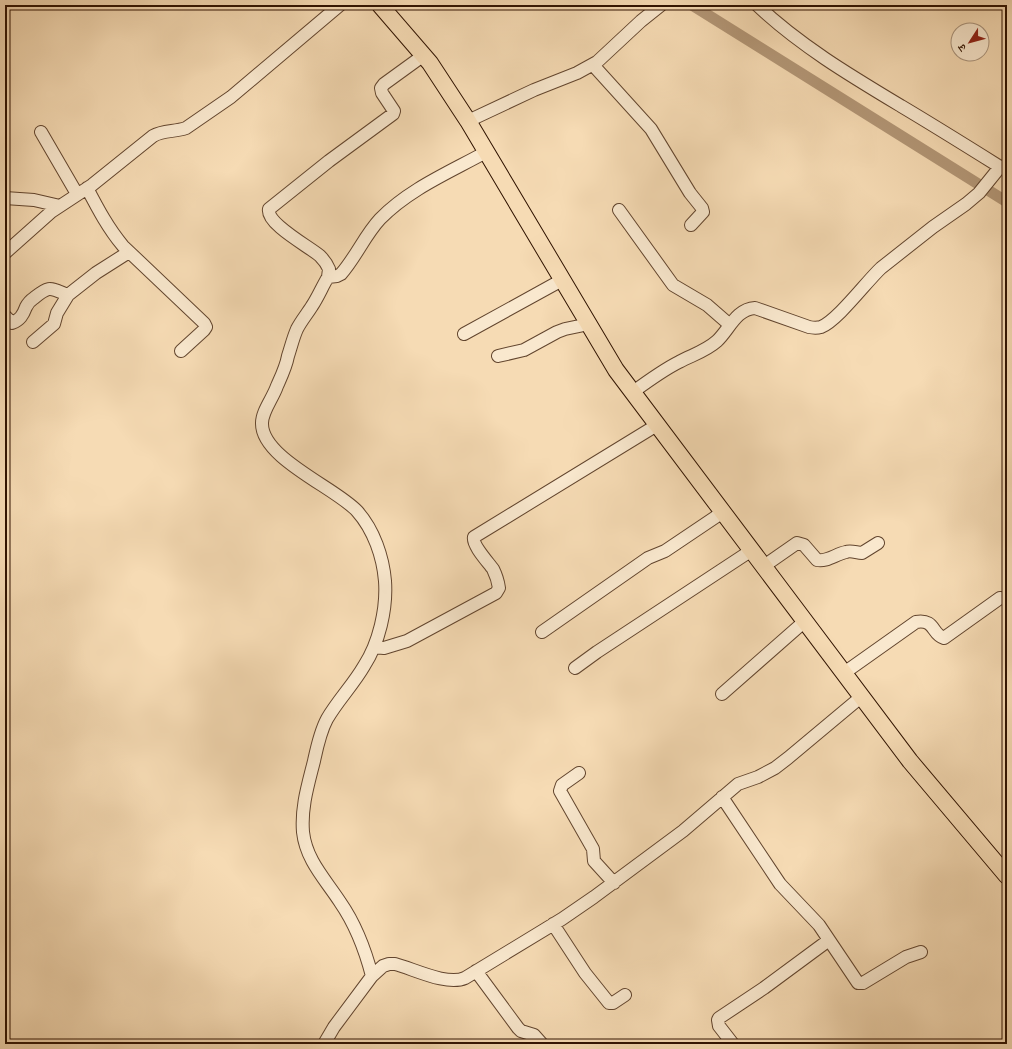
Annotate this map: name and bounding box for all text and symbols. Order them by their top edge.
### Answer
north arrow [950,22,990,62]
text: उ [955,40,970,54]

